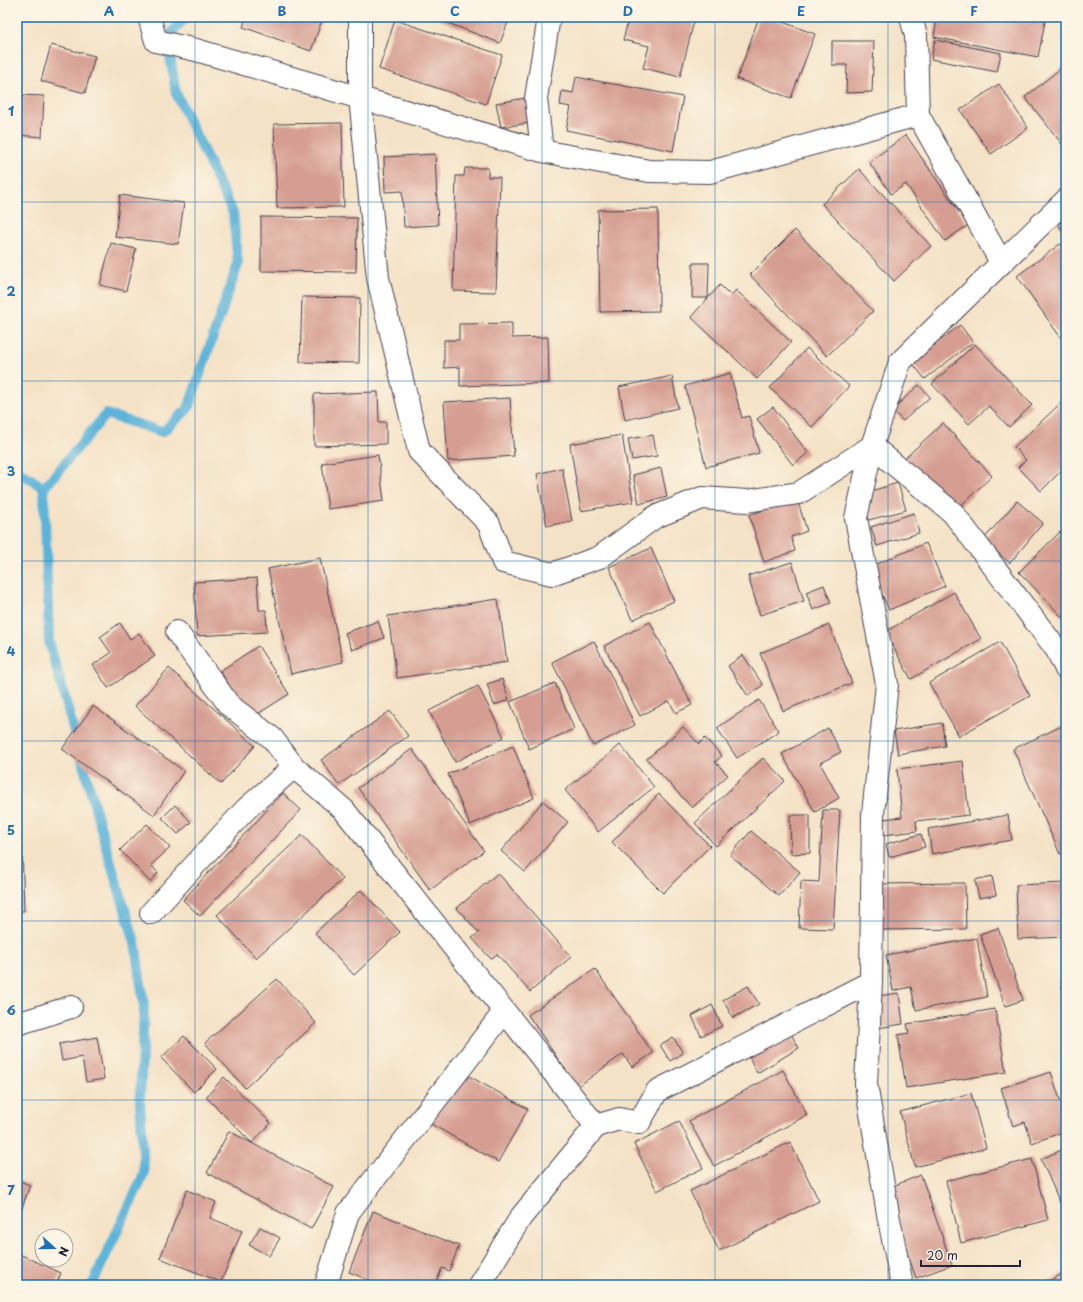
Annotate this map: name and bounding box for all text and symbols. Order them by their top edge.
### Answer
text: A [104,1,114,20]
text: B [278,1,287,20]
text: C [450,1,460,20]
text: D [623,1,633,20]
text: E [797,1,805,20]
text: F [970,1,978,20]
text: 1 [8,101,14,120]
text: 2 [6,281,16,300]
text: 3 [7,461,16,480]
text: 4 [7,641,16,660]
text: 5 [7,820,15,839]
text: 6 [6,1000,16,1019]
text: 7 [7,1180,15,1199]
north arrow [34,1228,74,1268]
scale bar [921,1242,1020,1268]
text: N [54,1245,73,1259]
text: 20 m [927,1246,958,1264]

